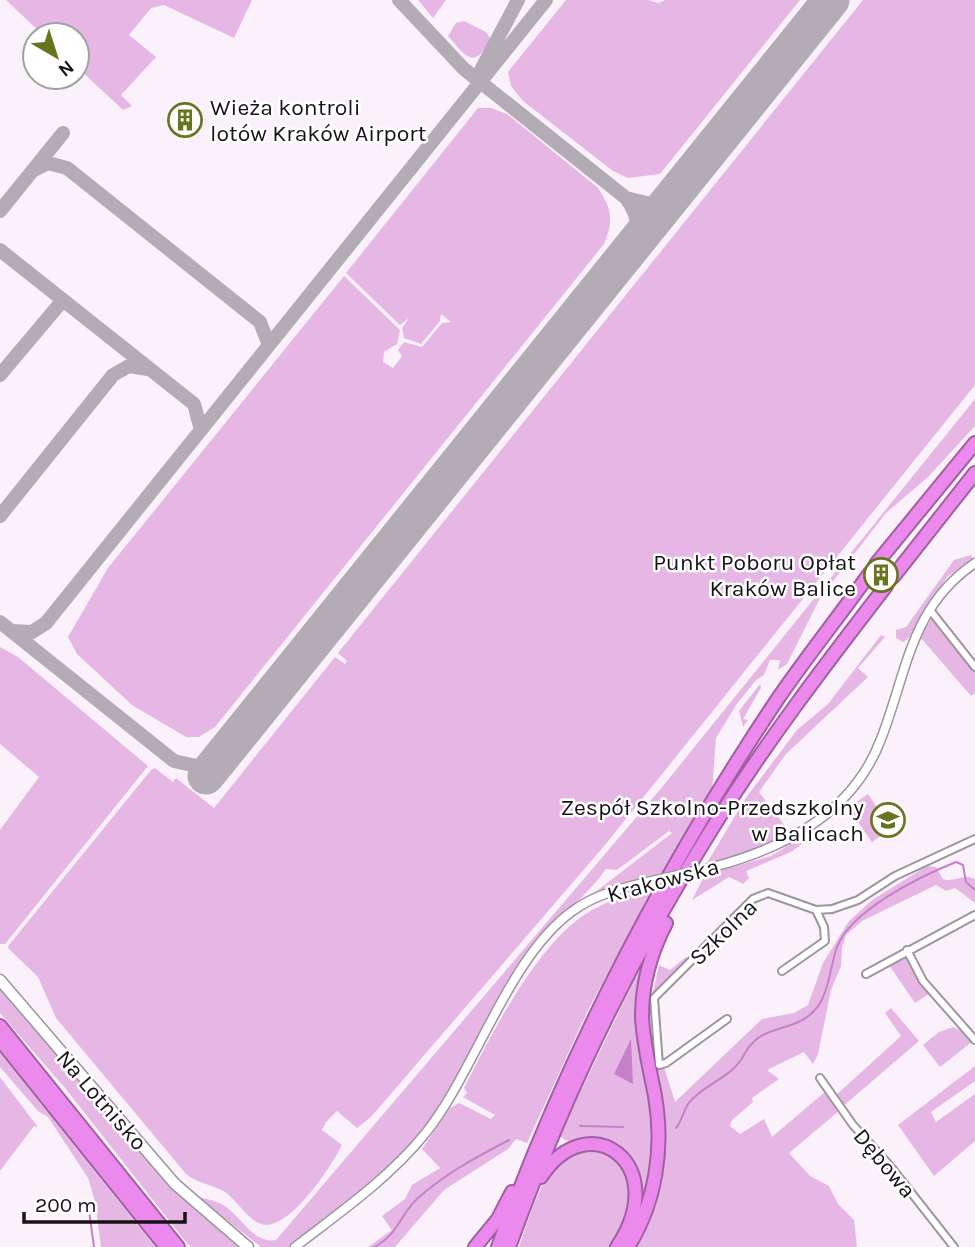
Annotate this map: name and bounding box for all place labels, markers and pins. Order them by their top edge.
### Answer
place label: Wieża kontroli lotów Kraków Airport [210,94,427,147]
building icon: Wieża kontroli lotów Kraków Airport [166,101,204,139]
place label: Punkt Poboru Opłat Kraków Balice [653,549,856,602]
building icon: Punkt Poboru Opłat Kraków Balice [862,556,900,594]
place label: Zespół Szkolno-Przedszkolny w Balicach [560,794,864,847]
school or university icon: Zespół Szkolno-Przedszkolny w Balicach [869,801,907,839]

